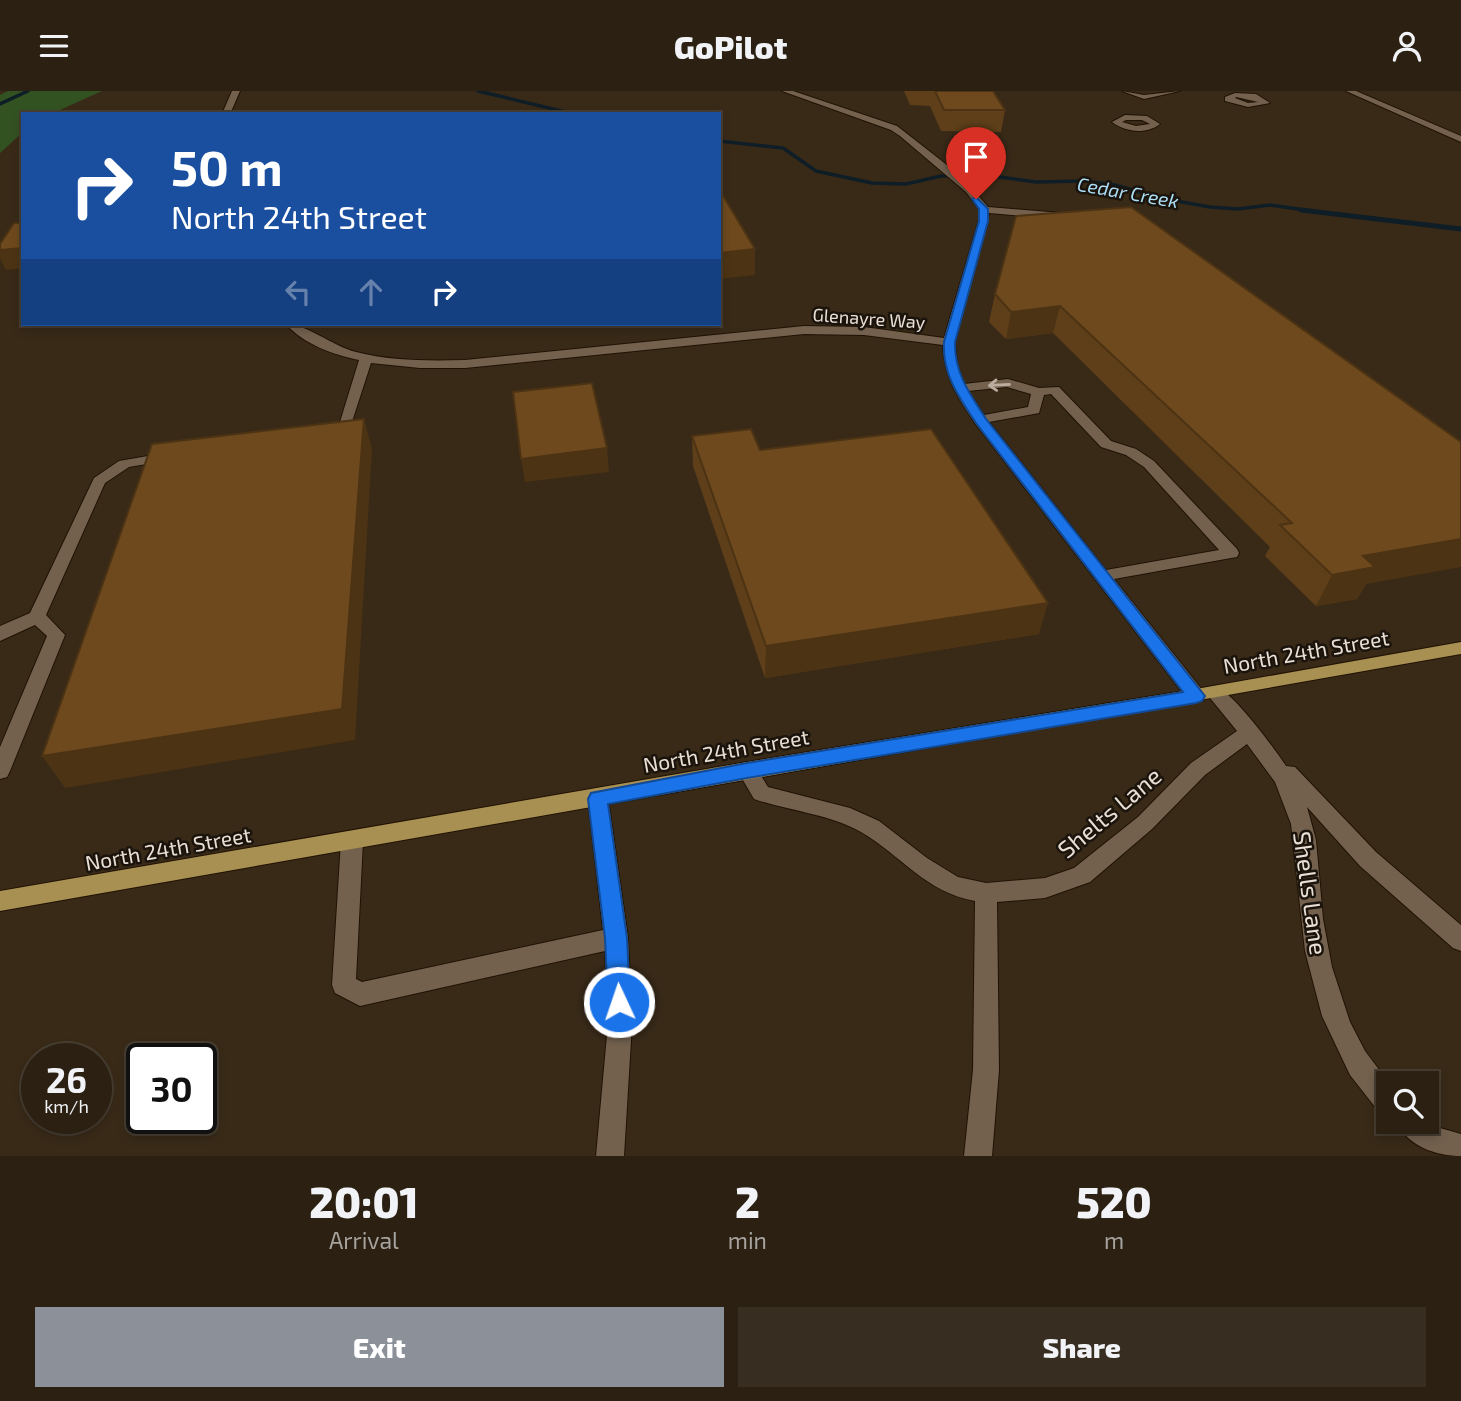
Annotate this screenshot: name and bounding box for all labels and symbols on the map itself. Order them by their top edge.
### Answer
pin [946,127,1006,199]
water label: Cedar Creek [1076,172,1181,212]
street label: Glenayre Way [812,303,927,333]
one-way arrow [988,378,1011,391]
street label: North 24th Street [1221,624,1391,678]
street label: North 24th Street [641,723,811,777]
street label: Shelts Lane [1051,760,1167,864]
street label: North 24th Street [83,821,253,875]
street label: Shells Lane [1288,829,1334,957]
position arrow [582,965,656,1039]
speed limit sign: 30 [126,1043,217,1134]

